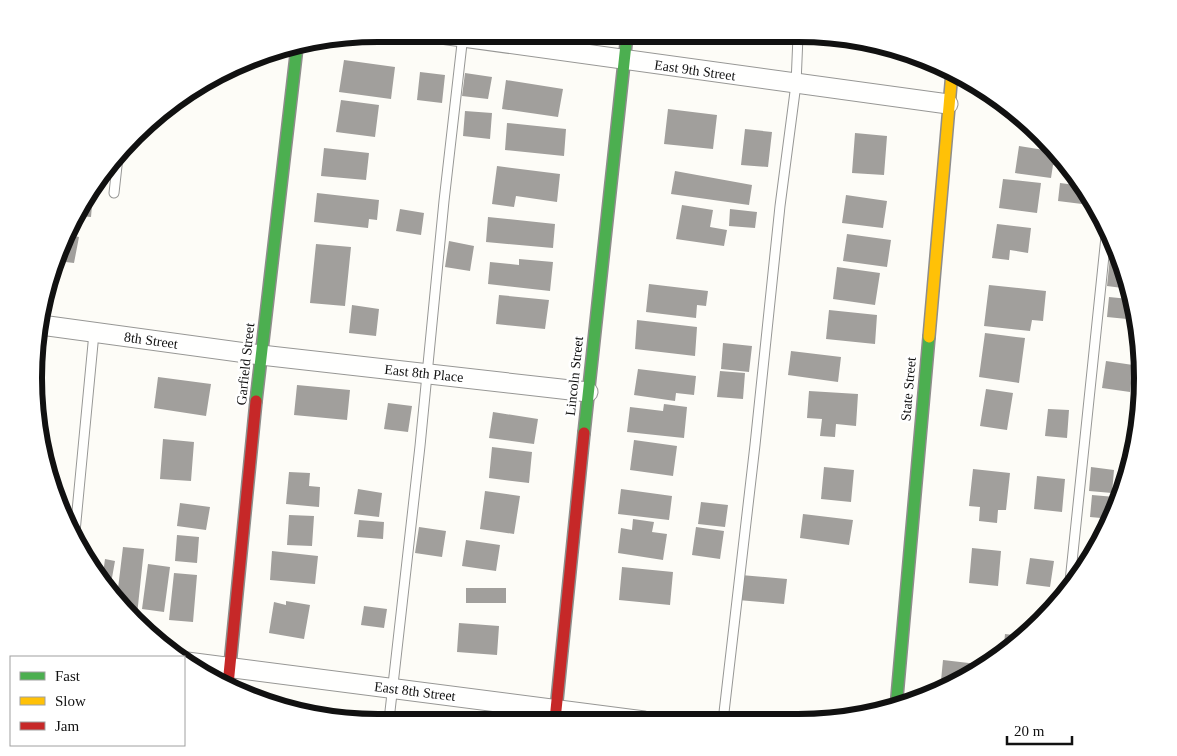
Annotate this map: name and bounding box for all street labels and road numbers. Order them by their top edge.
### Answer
street label: East 9th Street [653,57,737,84]
street label: Garfield Street [234,322,257,406]
street label: 8th Street [123,329,179,352]
street label: Lincoln Street [563,336,586,416]
street label: State Street [898,356,919,422]
street label: East 8th Place [384,362,464,385]
street label: East 8th Street [374,679,456,704]

